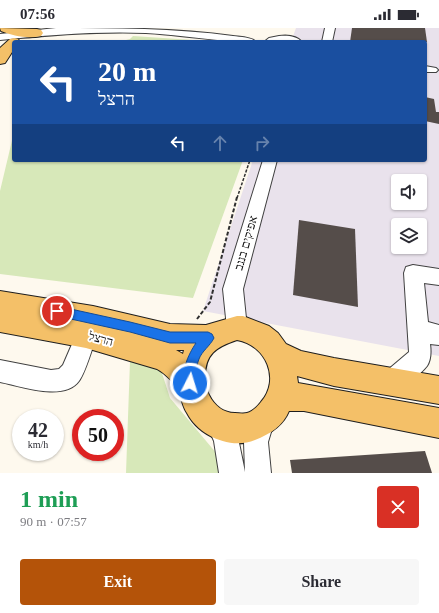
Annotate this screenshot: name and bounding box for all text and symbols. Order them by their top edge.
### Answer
text: 07:56 [20,6,55,22]
icon: left [32,56,84,108]
text: 20 m [98,56,156,87]
text: הרצל [98,89,135,109]
icon: left [167,132,189,154]
icon: ahead [209,132,231,154]
icon: right [251,132,273,154]
map controls [391,174,427,254]
button: sound [391,174,427,210]
street label: אפיקים בנגב [232,214,260,272]
button: layers [391,218,427,254]
pin [40,294,74,328]
icon: arrive [46,300,68,322]
street label: הרצל [86,329,115,349]
position arrow [169,362,211,404]
speed limit sign: 50 [72,409,124,461]
text: 42 [28,419,48,441]
text: km/h [28,439,48,450]
text: 1 min [20,486,78,512]
button: close [377,486,419,528]
text: 90 m · 07:57 [20,514,87,529]
button: Exit [20,559,216,605]
button: Share [224,559,419,605]

